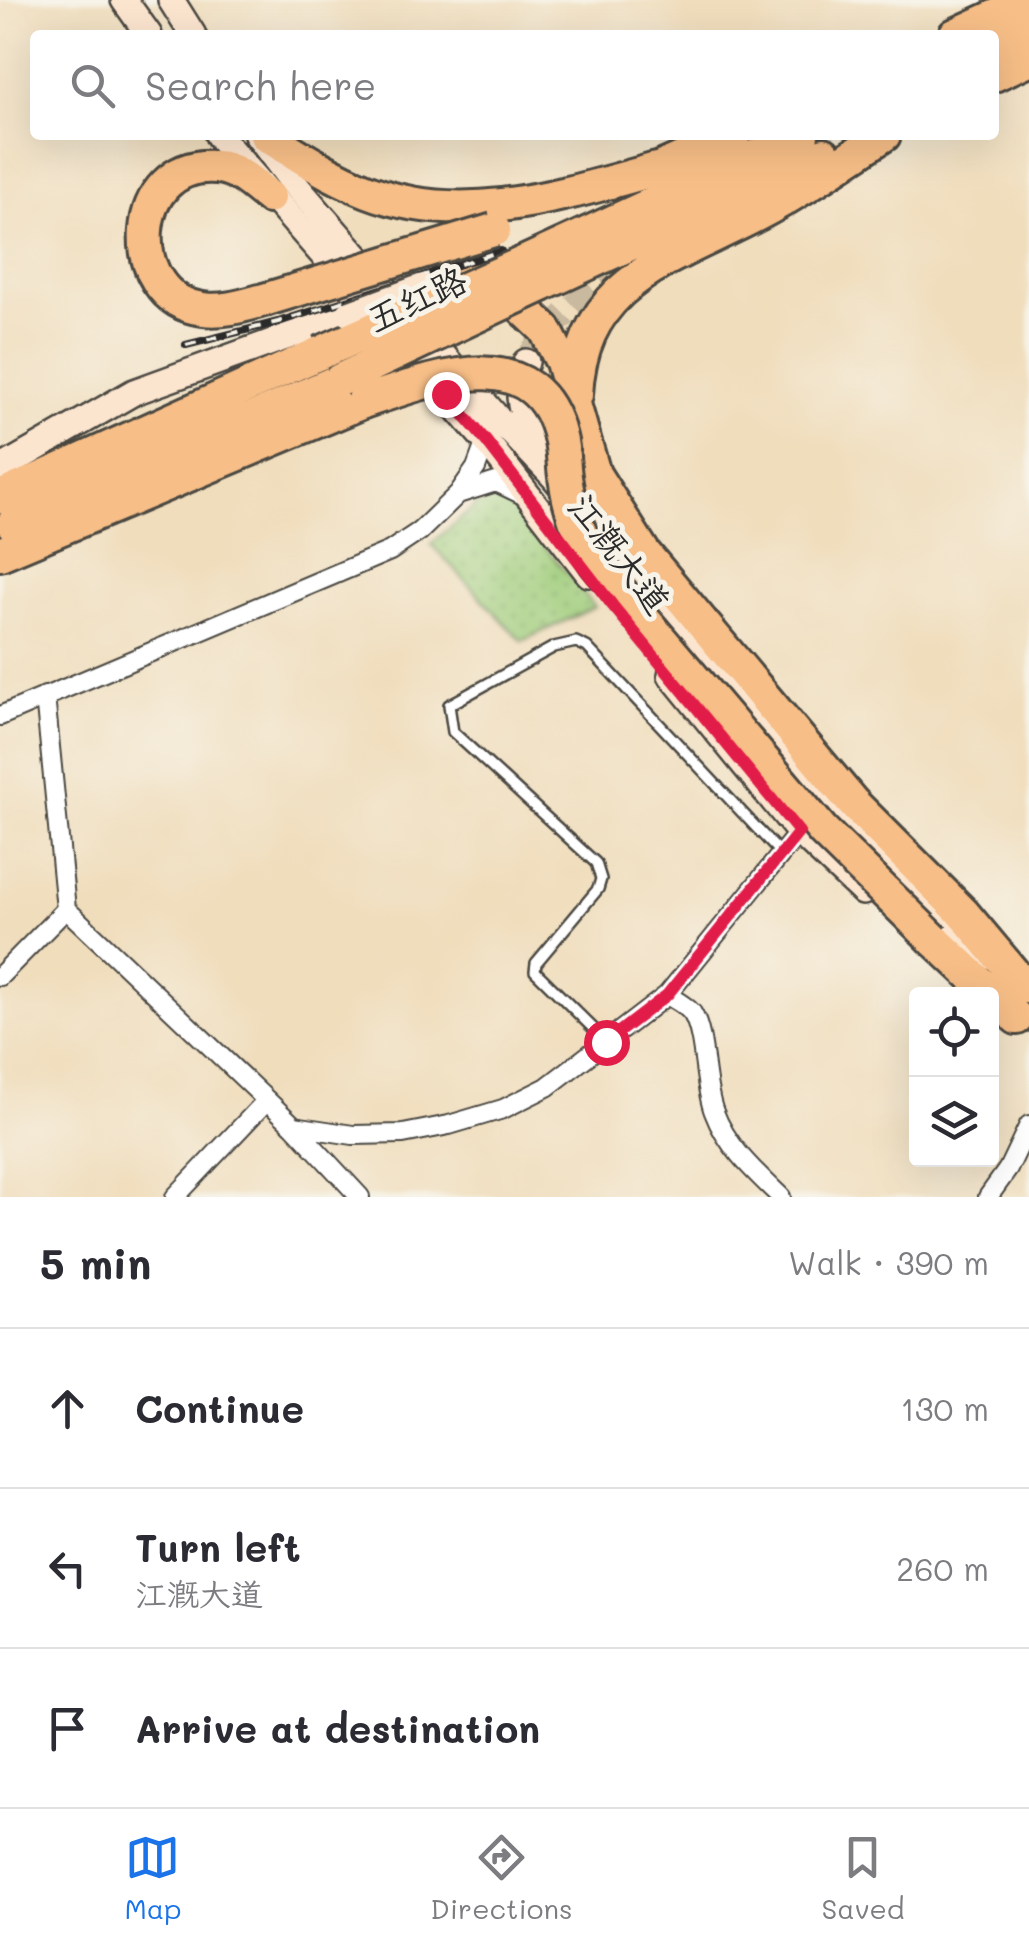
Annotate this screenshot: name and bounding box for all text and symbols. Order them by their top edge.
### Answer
search box [30,30,999,140]
icon: search [65,58,120,113]
text: Search here [145,60,376,110]
street label: 五红路 [359,255,473,341]
route end [424,372,470,418]
street label: 江溉大道 [559,483,682,622]
map controls [909,987,999,1167]
button: locate [909,987,999,1077]
route start [584,1020,630,1066]
button: layers [909,1077,999,1167]
text: 5 min [40,1235,151,1290]
text: Walk · 390 m [788,1241,989,1283]
icon: ahead [40,1381,95,1436]
text: Continue [135,1383,304,1433]
text: 130 m [900,1387,989,1429]
text: Turn left [135,1522,301,1572]
icon: left [40,1541,95,1596]
text: 260 m [896,1547,989,1589]
text: 江溉大道 [135,1572,263,1614]
icon: arrive [40,1701,95,1756]
text: Arrive at destination [135,1703,540,1753]
tab: Map [124,1830,181,1926]
tab: Directions [430,1830,573,1926]
tab: Saved [821,1830,905,1926]

